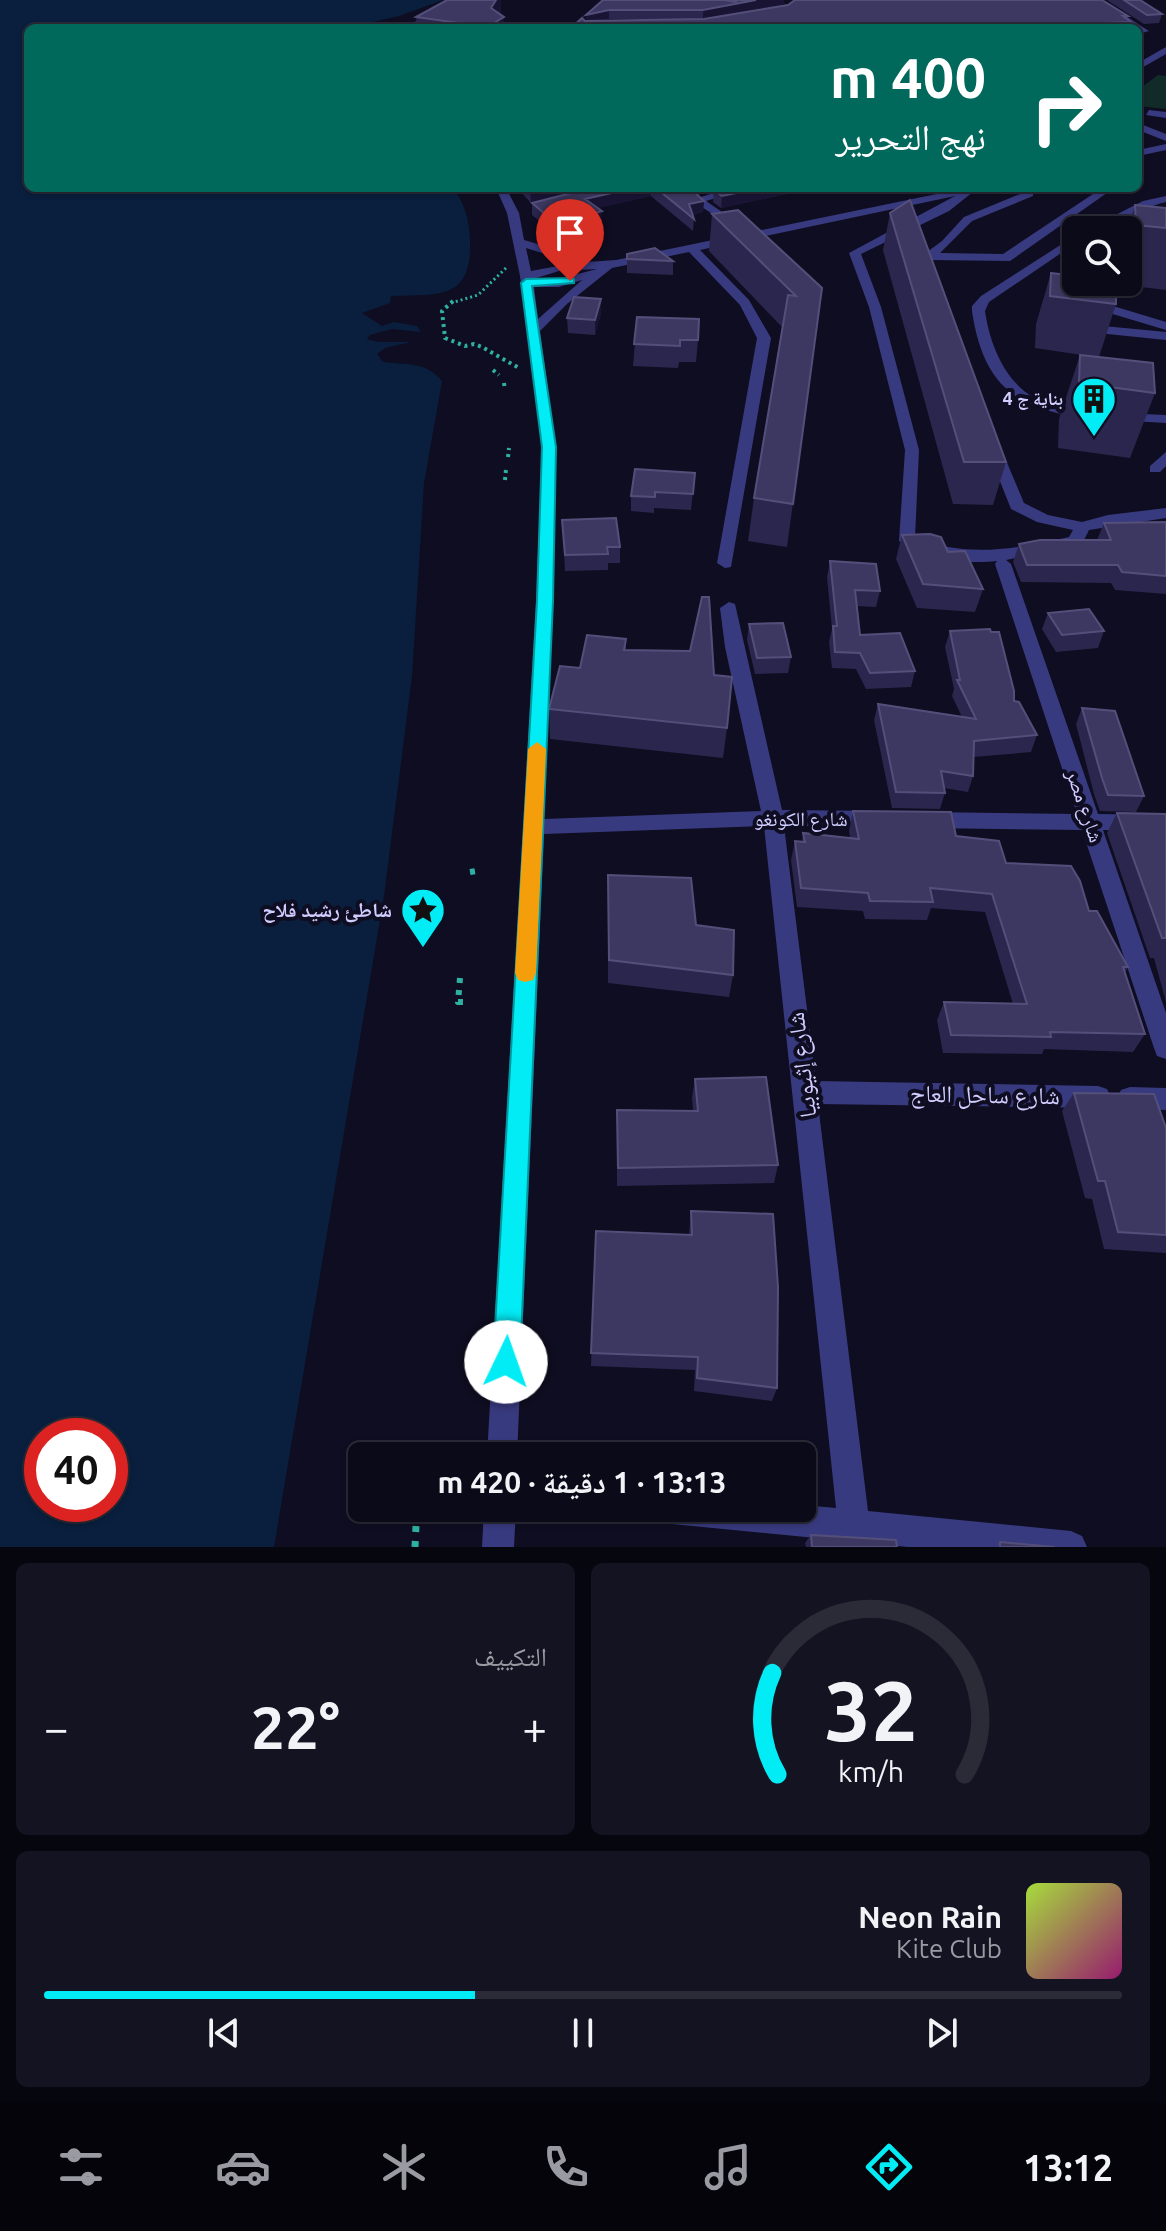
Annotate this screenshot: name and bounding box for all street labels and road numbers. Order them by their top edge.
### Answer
street label: شارع مصر [1060,766,1109,846]
street label: شارع الكونغو [754,807,848,832]
street label: شارع إثيوبيا [782,1010,824,1119]
street label: شارع ساحل العاج [910,1080,1060,1111]

